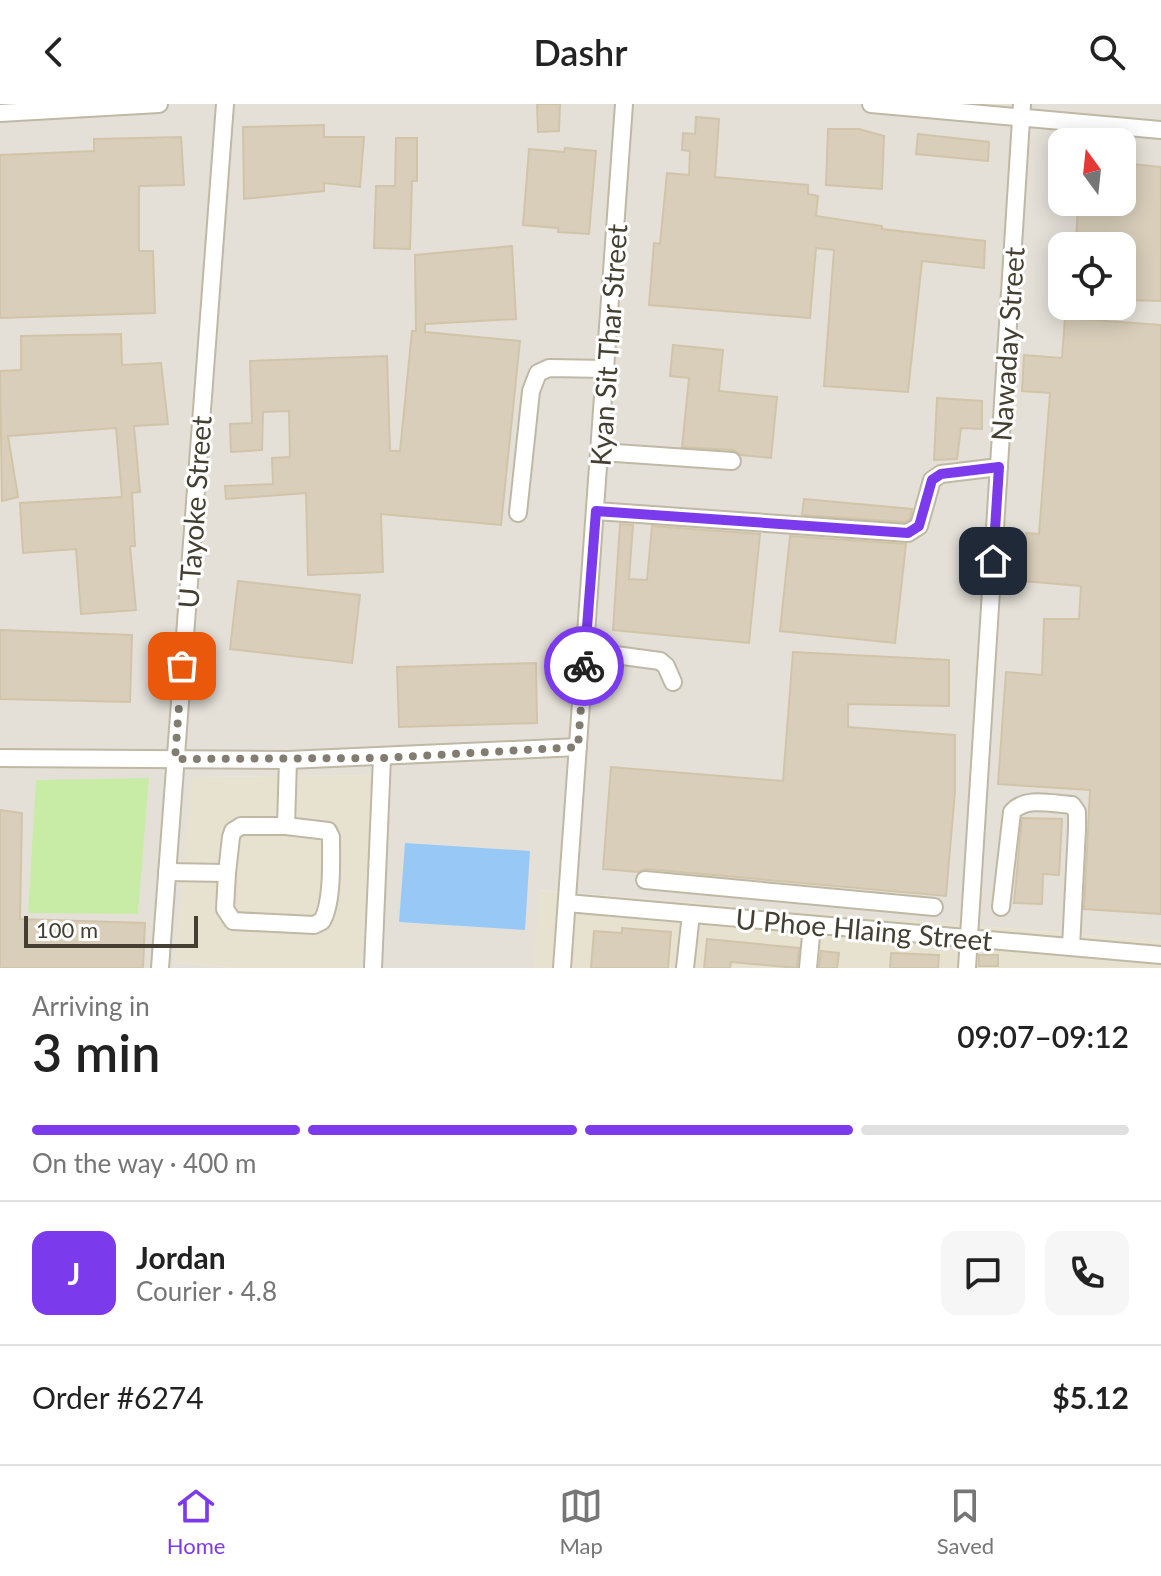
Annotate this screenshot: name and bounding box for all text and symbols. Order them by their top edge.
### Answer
icon: back [32,30,76,74]
text: Dashr [533,30,628,74]
icon: search [1085,30,1129,74]
north arrow [1048,128,1136,216]
map controls [1048,128,1136,320]
street label: Kyan Sit Thar Street [583,223,633,467]
button: locate [1048,232,1136,320]
street label: Nawaday Street [983,246,1031,442]
street label: U Tayoke Street [170,415,218,609]
pin [959,527,1027,595]
icon: home [971,539,1015,583]
courier [544,626,624,706]
pin [148,632,216,700]
icon: bag [160,644,204,688]
icon: bike [562,644,606,688]
street label: U Phoe Hlaing Street [734,901,994,957]
scale bar [24,912,198,948]
text: 100 m [36,916,98,943]
text: Arriving in [32,990,150,1022]
text: 09:07–09:12 [957,1018,1129,1054]
text: 3 min [32,1021,160,1083]
text: On the way · 400 m [32,1147,256,1179]
button: chat [941,1231,1025,1315]
button: phone [1045,1231,1129,1315]
text: Jordan [136,1239,226,1275]
text: J [68,1255,80,1291]
text: Courier · 4.8 [136,1275,277,1307]
text: Order #6274 [32,1379,204,1415]
text: $5.12 [1052,1379,1129,1415]
tab: Home [167,1484,225,1559]
tab: Map [559,1484,603,1559]
tab: Saved [937,1484,994,1559]

